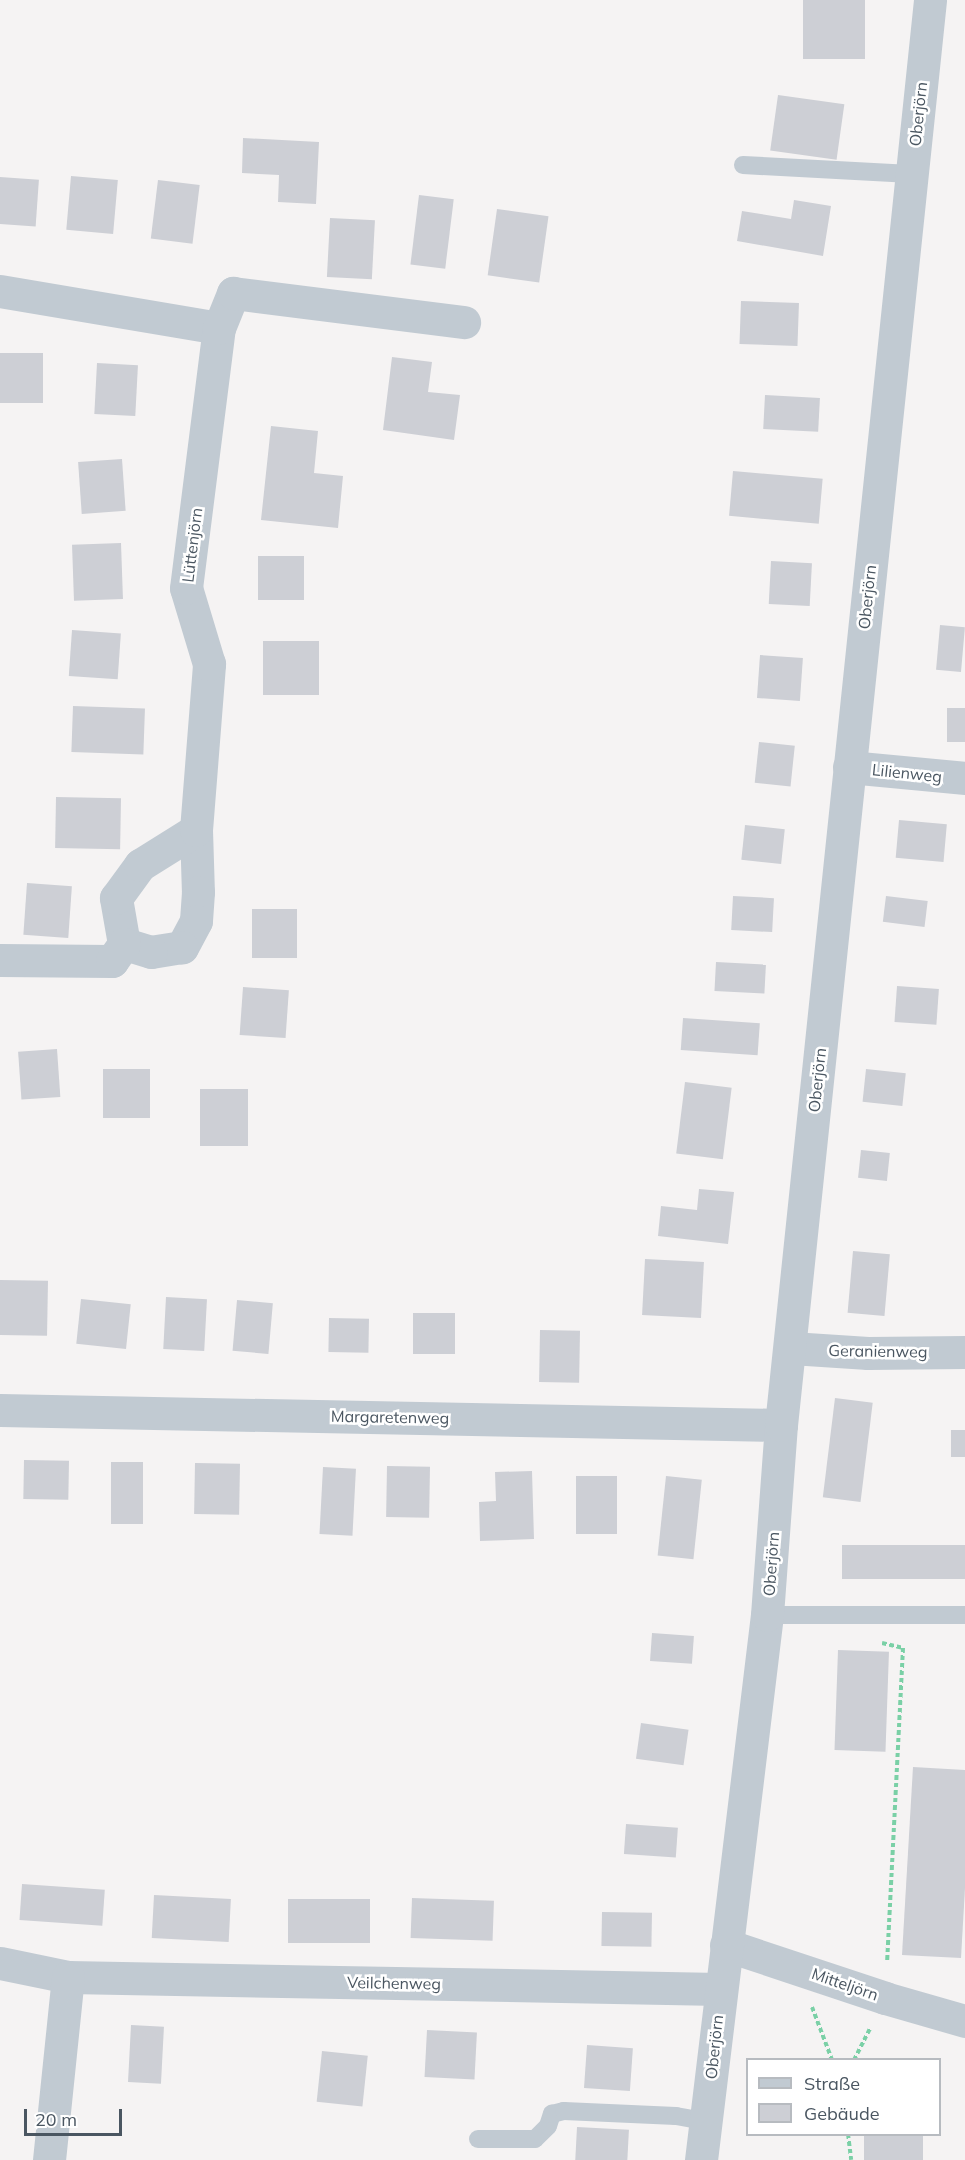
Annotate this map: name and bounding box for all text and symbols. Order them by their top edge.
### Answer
street label: Oberjörn [905,81,931,147]
street label: Lüttenjörn [178,507,206,583]
street label: Oberjörn [854,564,880,630]
street label: Lilienweg [871,760,943,786]
street label: Oberjörn [804,1047,830,1113]
street label: Geranienweg [828,1341,928,1361]
street label: Margaretenweg [331,1406,449,1428]
street label: Oberjörn [759,1531,783,1597]
street label: Mitteljörn [809,1964,881,2004]
street label: Veilchenweg [347,1973,441,1993]
street label: Oberjörn [701,2014,727,2080]
legend [746,2058,941,2136]
text: Straße [804,2072,860,2095]
scale bar [27,2097,124,2135]
text: Gebäude [804,2102,880,2125]
text: 20 m [35,2108,77,2131]

